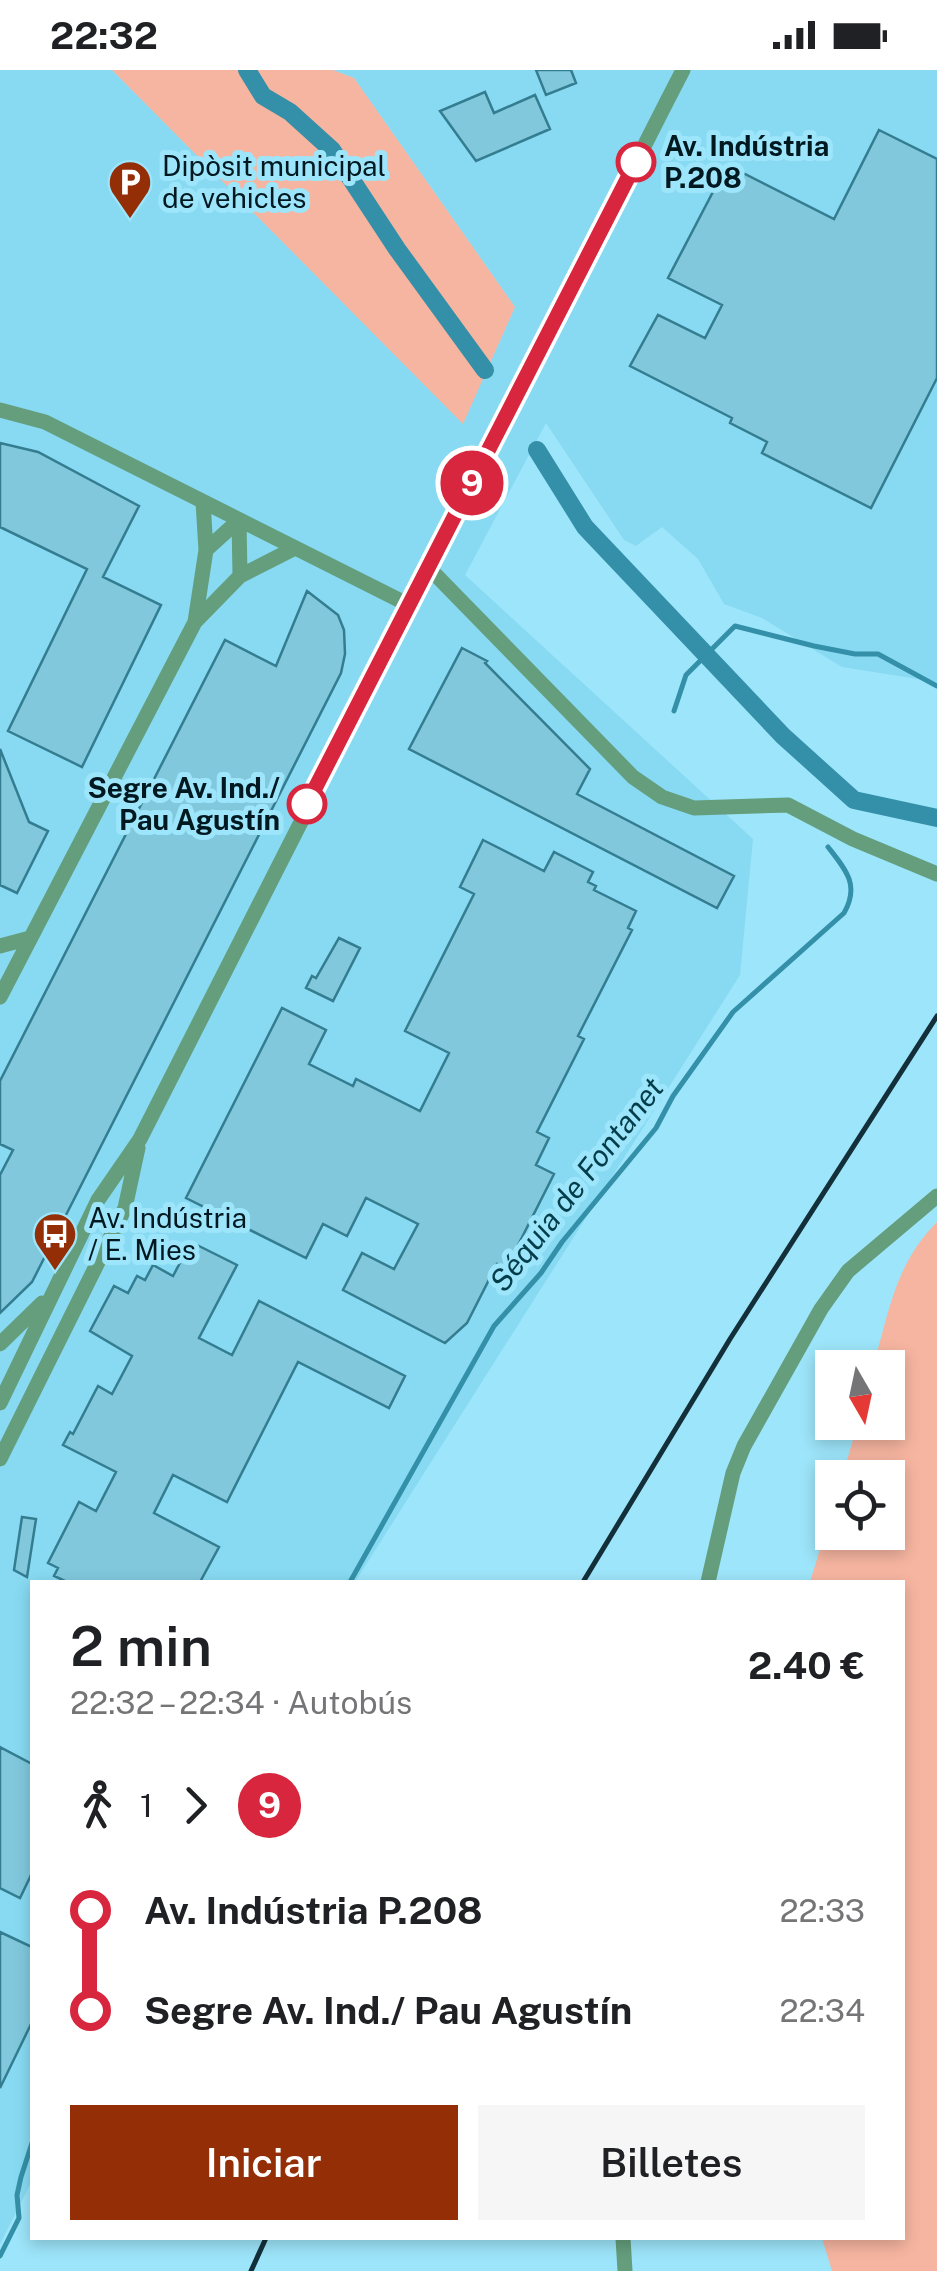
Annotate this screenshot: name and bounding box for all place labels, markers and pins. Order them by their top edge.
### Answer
place label: Av. Indústria P.208 [664,129,829,194]
marker: Av. Indústria P.208 [617,143,655,181]
place label: Dipòsit municipal de vehicles [162,149,386,214]
parking icon: Dipòsit municipal de vehicles [107,159,153,220]
place label: Segre Av. Ind./ Pau Agustín [88,771,280,836]
marker: Segre Av. Ind./ Pau Agustín [288,785,326,823]
place label: Av. Indústria / E. Mies [88,1201,247,1266]
bus stop icon: Av. Indústria / E. Mies [32,1211,78,1272]

